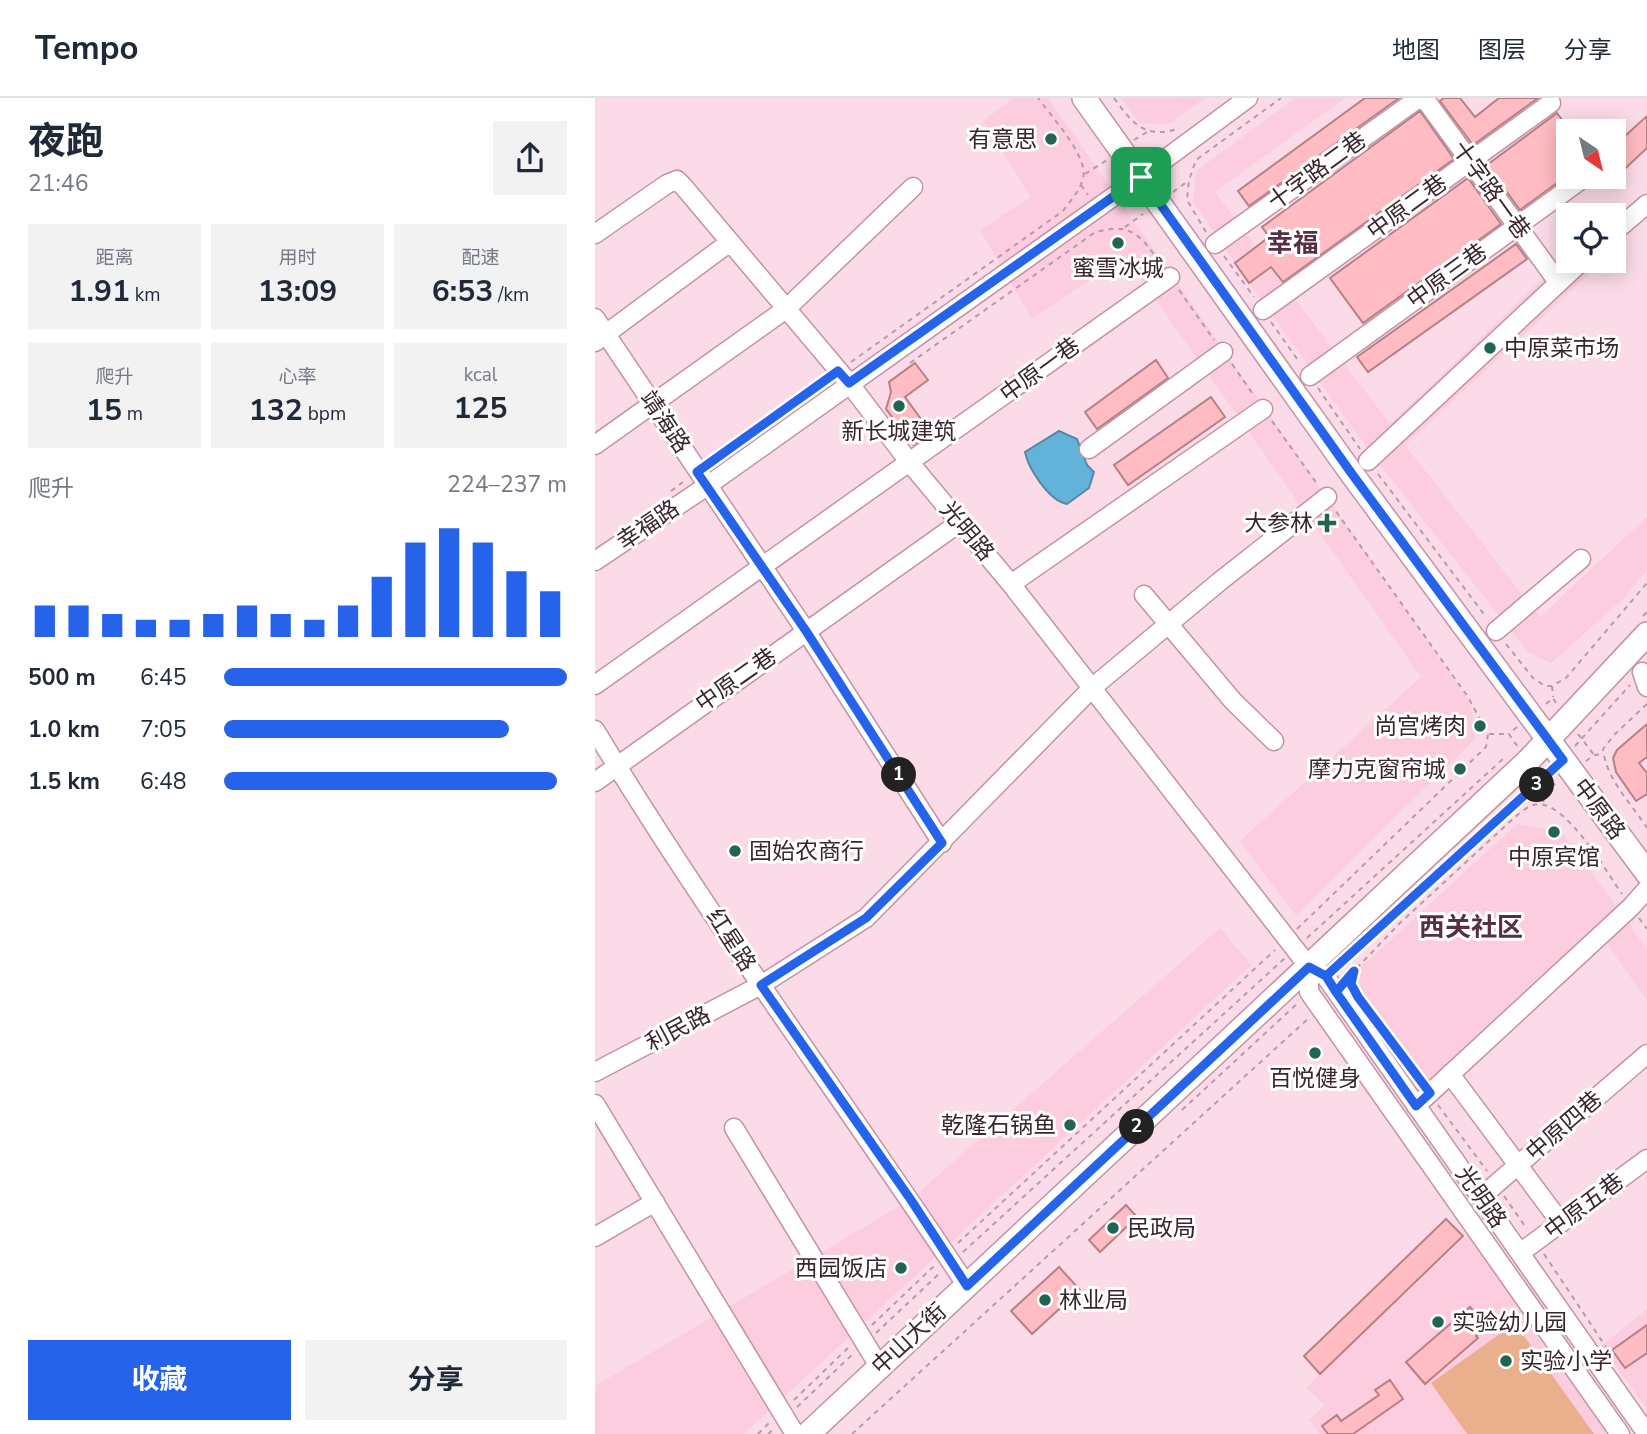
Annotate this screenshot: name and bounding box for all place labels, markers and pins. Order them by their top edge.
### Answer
place label: 有意思 [968,124,1037,155]
marker: 有意思 [1043,131,1059,147]
pin [1111,147,1171,207]
marker: 蜜雪冰城 [1110,235,1126,251]
place label: 蜜雪冰城 [1072,253,1164,284]
place label: 中原菜市场 [1504,333,1619,364]
marker: 中原菜市场 [1482,340,1498,356]
marker: 新长城建筑 [891,398,907,414]
place label: 新长城建筑 [842,416,957,447]
place label: 大参林 [1244,508,1313,539]
marker: 大参林 [1319,515,1335,531]
place label: 尚宫烤肉 [1374,711,1466,742]
marker: 尚宫烤肉 [1472,718,1488,734]
place label: 摩力克窗帘城 [1308,754,1446,785]
pin: 1 [881,758,917,792]
marker: 摩力克窗帘城 [1452,761,1468,777]
pin: 3 [1520,768,1555,802]
marker: 中原宾馆 [1546,824,1562,840]
place label: 固始农商行 [749,836,864,867]
place label: 中原宾馆 [1508,842,1600,873]
marker: 固始农商行 [727,843,743,859]
marker: 百悦健身 [1307,1045,1323,1061]
place label: 百悦健身 [1269,1063,1361,1094]
place label: 乾隆石锅鱼 [941,1110,1056,1141]
pin: 2 [1119,1110,1155,1144]
marker: 乾隆石锅鱼 [1062,1117,1078,1133]
place label: 民政局 [1127,1213,1196,1244]
marker: 民政局 [1105,1220,1121,1236]
place label: 西园饭店 [795,1253,887,1284]
marker: 西园饭店 [893,1260,909,1276]
place label: 林业局 [1059,1285,1128,1316]
marker: 林业局 [1037,1292,1053,1308]
place label: 实验幼儿园 [1452,1307,1567,1338]
marker: 实验幼儿园 [1430,1314,1446,1330]
place label: 实验小学 [1520,1346,1612,1377]
marker: 实验小学 [1498,1353,1514,1369]

